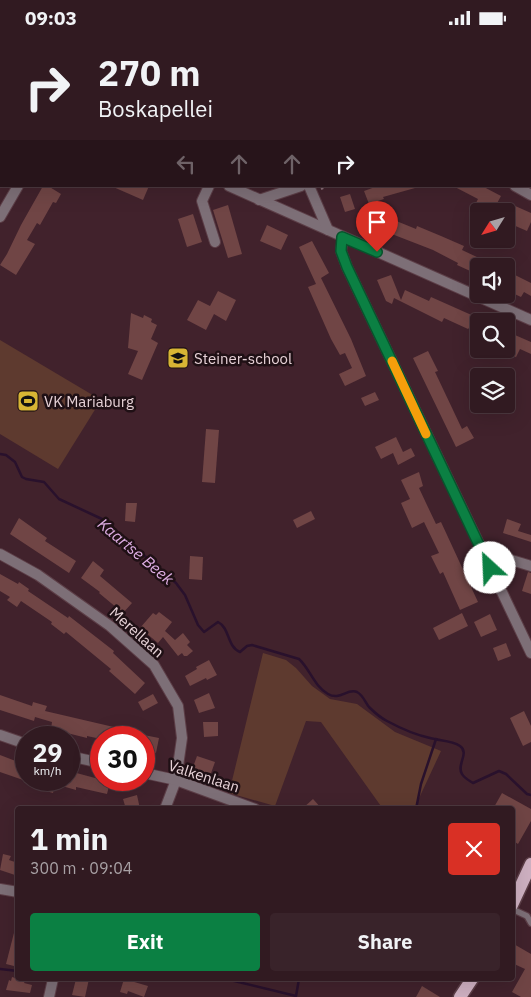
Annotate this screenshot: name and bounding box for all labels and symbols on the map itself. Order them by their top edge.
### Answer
pin [356,201,398,252]
north arrow [470,203,515,247]
school or university icon: Steiner-school [166,346,190,370]
place label: Steiner-school [194,349,292,368]
sports icon: VK Mariaburg [16,389,40,413]
place label: VK Mariaburg [44,392,134,411]
water label: Kaartse Beek [94,513,179,589]
position arrow [463,541,515,593]
street label: Merellaan [106,603,168,661]
speed limit sign: 30 [90,726,155,791]
street label: Valkenlaan [166,756,242,796]

